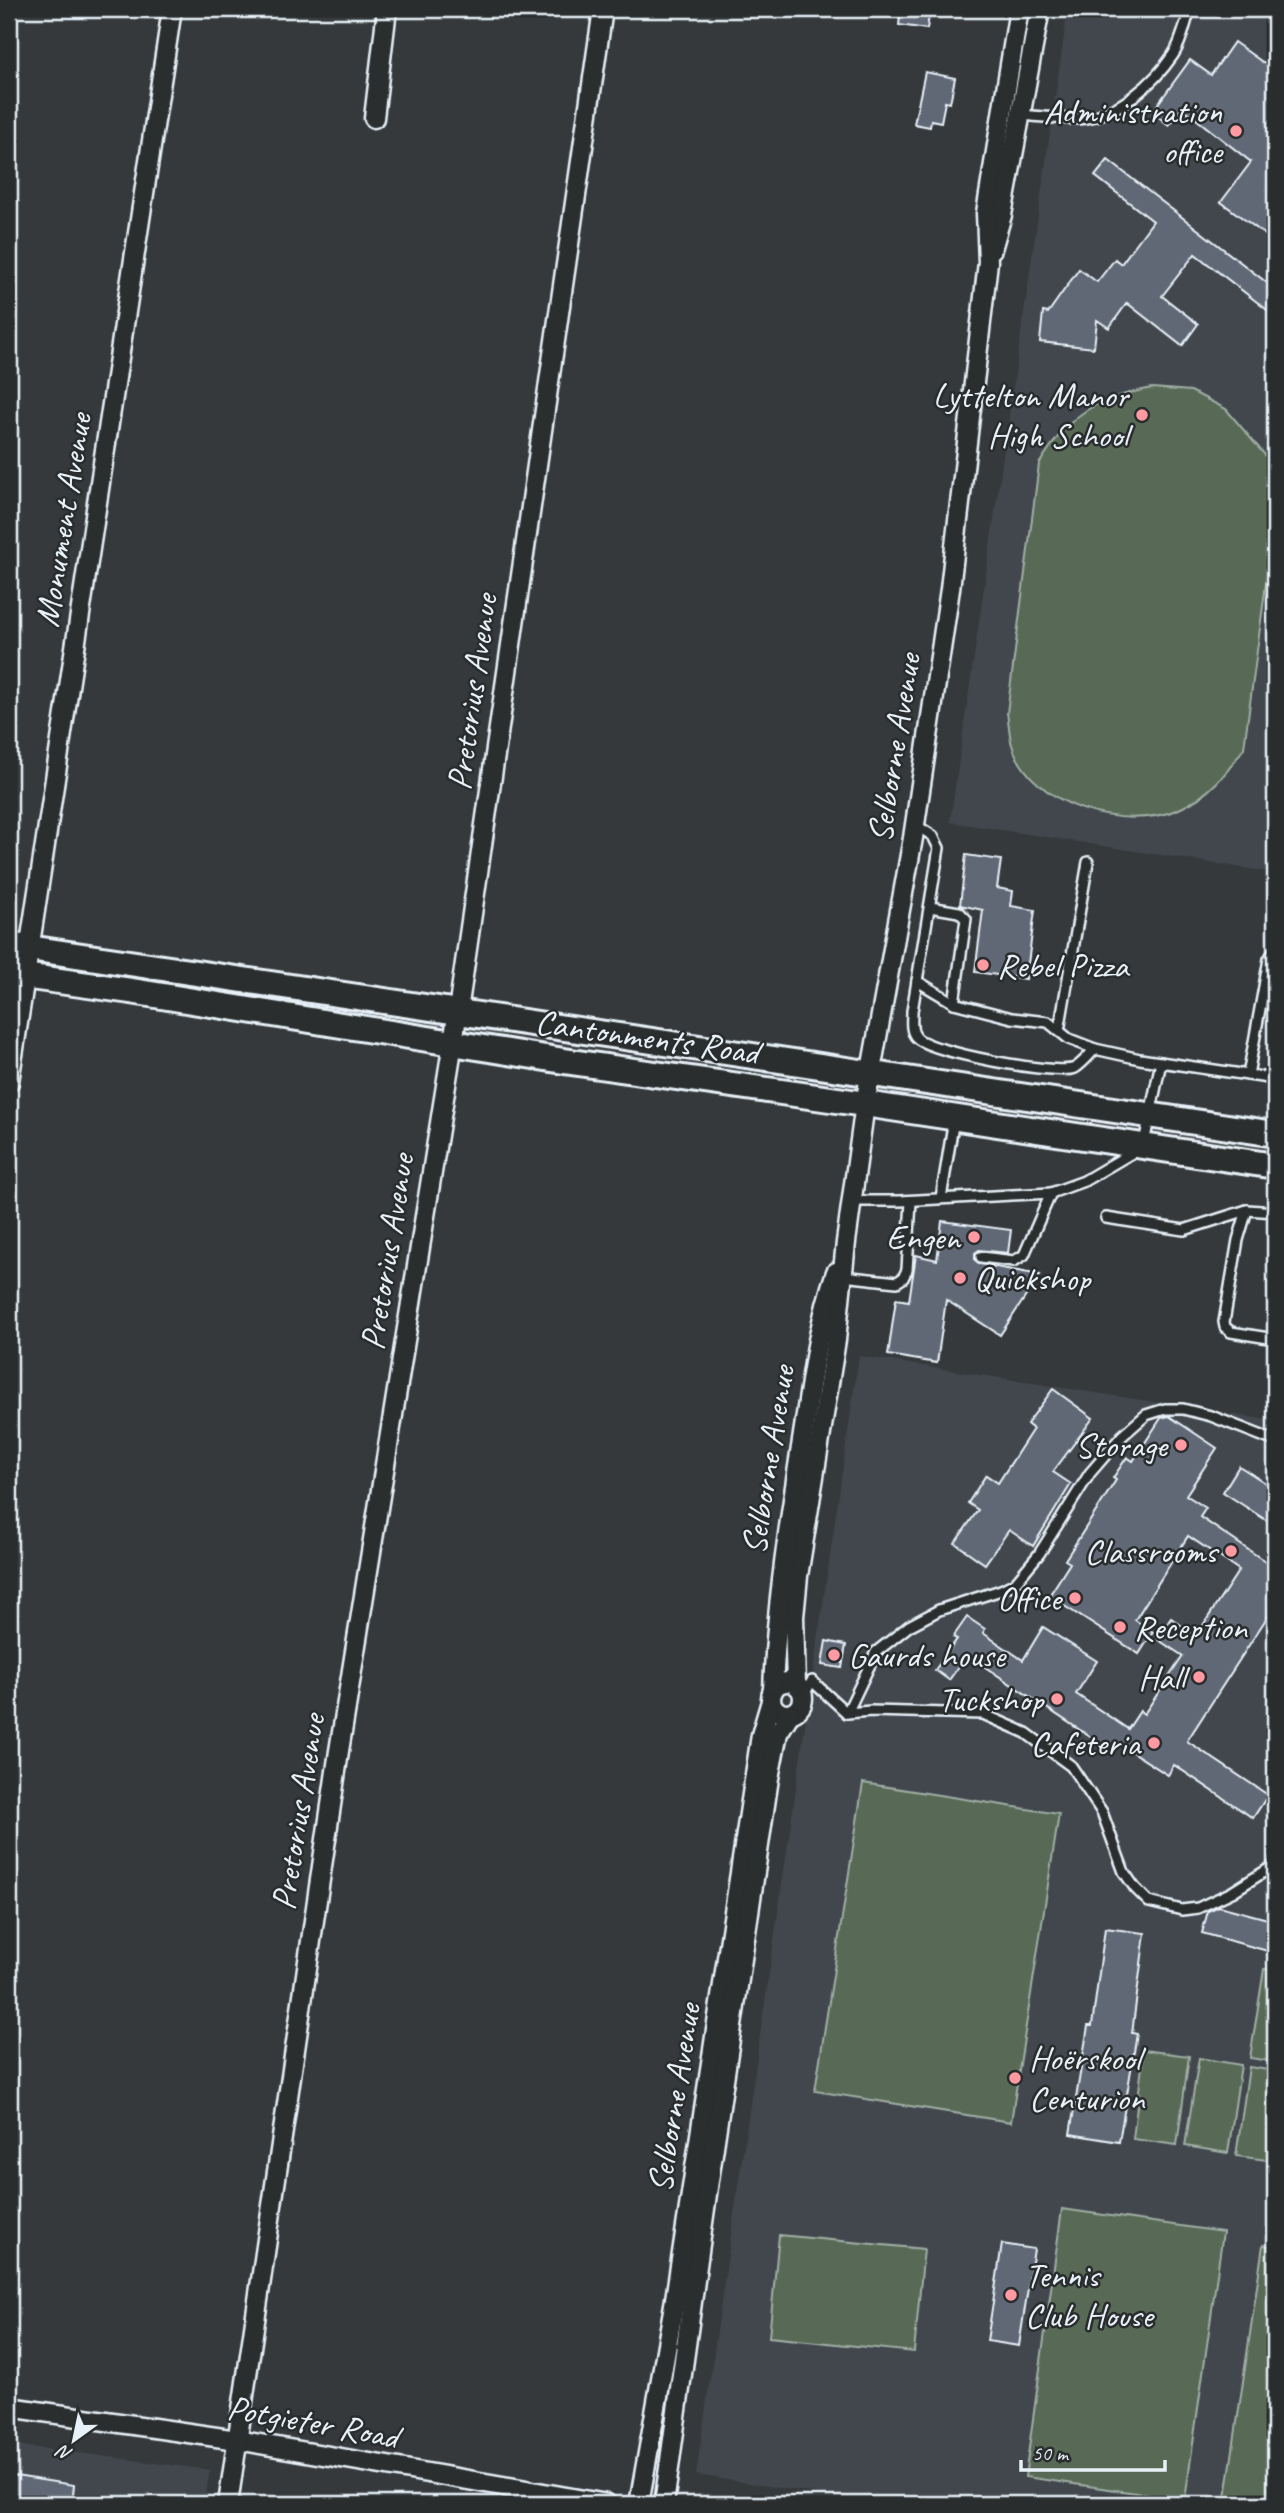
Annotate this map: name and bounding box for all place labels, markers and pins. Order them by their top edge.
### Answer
place label: Administration office [1044,89,1225,174]
marker: Administration office [1228,123,1244,139]
place label: Lyttelton Manor High School [933,373,1134,458]
marker: Lyttelton Manor High School [1134,407,1150,423]
place label: Rebel Pizza [997,943,1131,988]
marker: Rebel Pizza [975,957,991,973]
place label: Engen [886,1215,962,1260]
marker: Engen [966,1229,982,1245]
place label: Quickshop [974,1256,1092,1301]
marker: Quickshop [952,1270,968,1286]
place label: Storage [1075,1423,1170,1468]
marker: Storage [1173,1437,1189,1453]
place label: Classrooms [1085,1529,1220,1574]
marker: Classrooms [1223,1543,1239,1559]
place label: Office [997,1576,1064,1621]
marker: Office [1067,1590,1083,1606]
place label: Reception [1134,1605,1248,1650]
marker: Reception [1112,1619,1128,1635]
place label: Gaurds house [848,1633,1008,1678]
marker: Gaurds house [826,1647,842,1663]
place label: Hall [1138,1655,1191,1700]
marker: Hall [1191,1669,1207,1685]
place label: Tuckshop [938,1677,1045,1722]
marker: Tuckshop [1049,1691,1065,1707]
place label: Cafeteria [1030,1721,1142,1766]
marker: Cafeteria [1146,1735,1162,1751]
place label: Hoërskool Centurion [1029,2036,1146,2121]
marker: Hoërskool Centurion [1007,2070,1023,2086]
place label: Tennis Club House [1025,2253,1155,2338]
marker: Tennis Club House [1003,2287,1019,2303]

